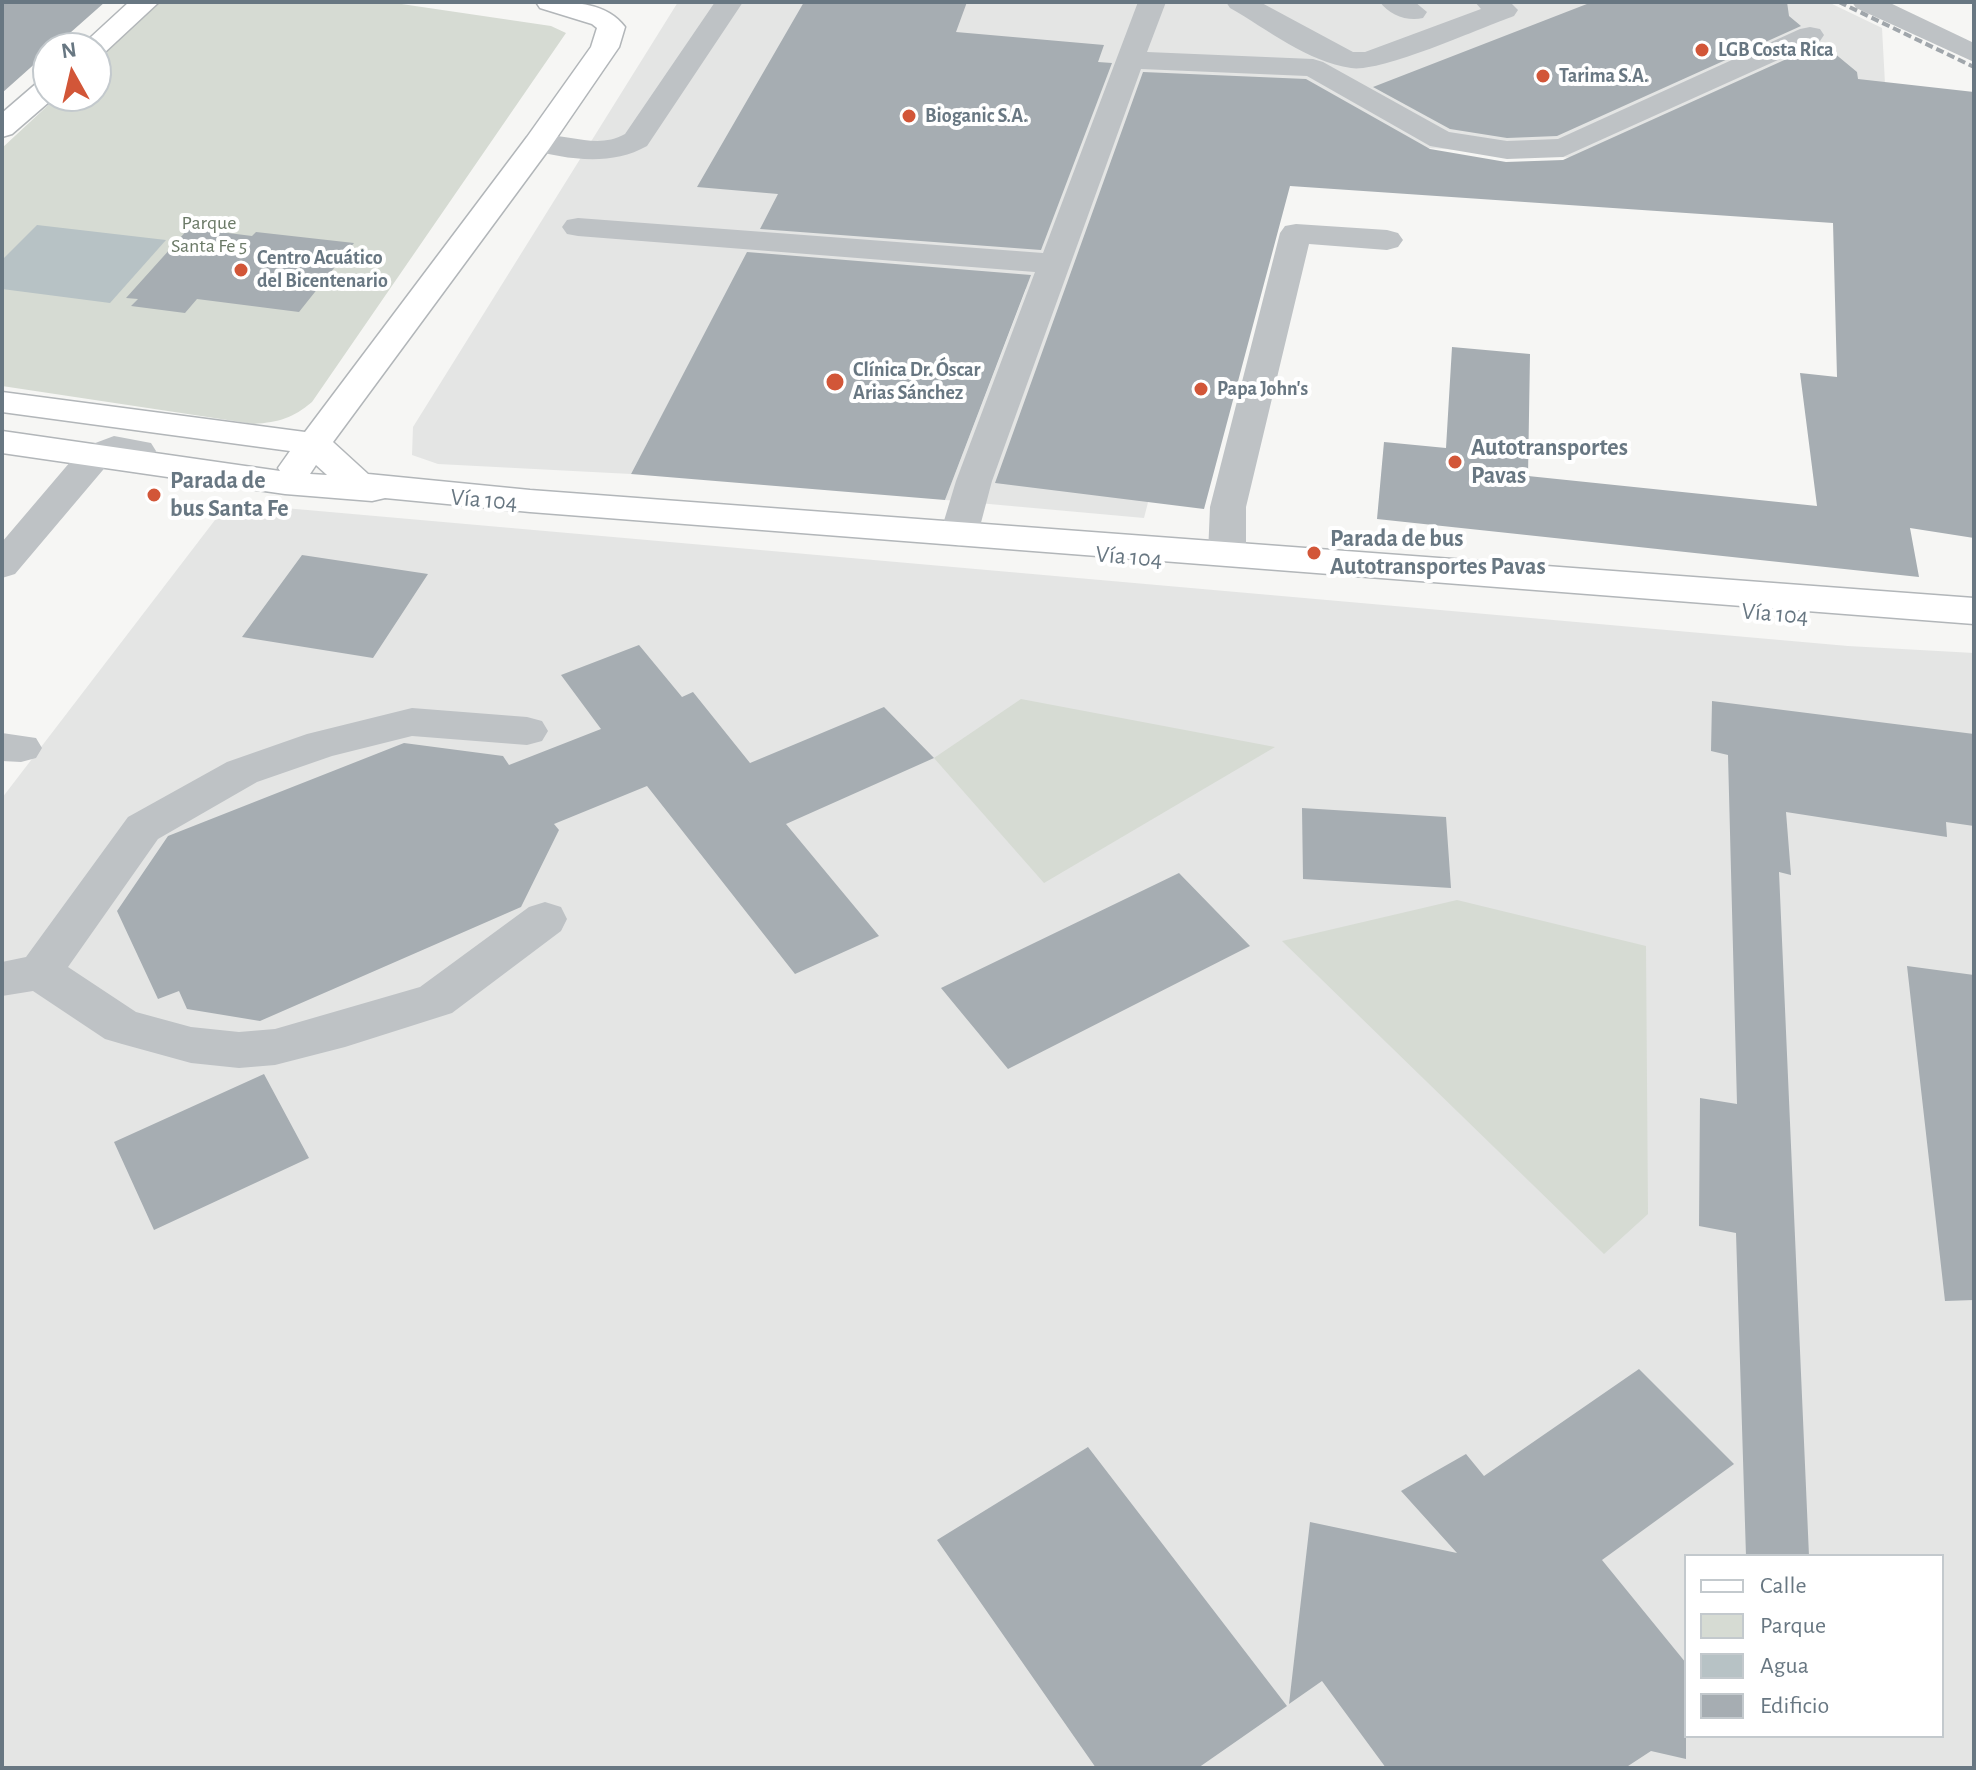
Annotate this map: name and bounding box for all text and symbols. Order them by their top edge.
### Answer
north arrow [32,32,112,112]
text: N [60,38,78,62]
place label: LGB Costa Rica [1718,38,1834,62]
marker: LGB Costa Rica [1693,41,1711,59]
place label: Tarima S.A. [1559,64,1649,88]
marker: Tarima S.A. [1534,67,1552,85]
place label: Bioganic S.A. [925,104,1028,128]
marker: Bioganic S.A. [900,107,918,125]
park label: Parque Santa Fe 5 [171,211,247,258]
place label: Centro Acuático del Bicentenario [257,246,388,293]
marker: Centro Acuático del Bicentenario [232,261,250,279]
place label: Clínica Dr. Óscar Arias Sánchez [853,358,980,405]
marker: Clínica Dr. Óscar Arias Sánchez [824,371,846,393]
place label: Papa John's [1217,377,1308,401]
marker: Papa John's [1192,380,1210,398]
place label: Autotransportes Pavas [1471,434,1628,490]
marker: Autotransportes Pavas [1446,453,1464,471]
place label: Parada de bus Santa Fe [170,467,289,523]
street label: Vía 104 [449,483,519,517]
marker: Parada de bus Santa Fe [145,486,163,504]
place label: Parada de bus Autotransportes Pavas [1330,525,1546,581]
street label: Vía 104 [1094,540,1164,574]
marker: Parada de bus Autotransportes Pavas [1305,544,1323,562]
street label: Vía 104 [1740,597,1810,631]
legend [1684,1554,1944,1738]
text: Calle [1760,1574,1807,1598]
text: Parque [1760,1614,1826,1638]
text: Agua [1760,1654,1809,1678]
text: Edificio [1760,1694,1829,1718]

